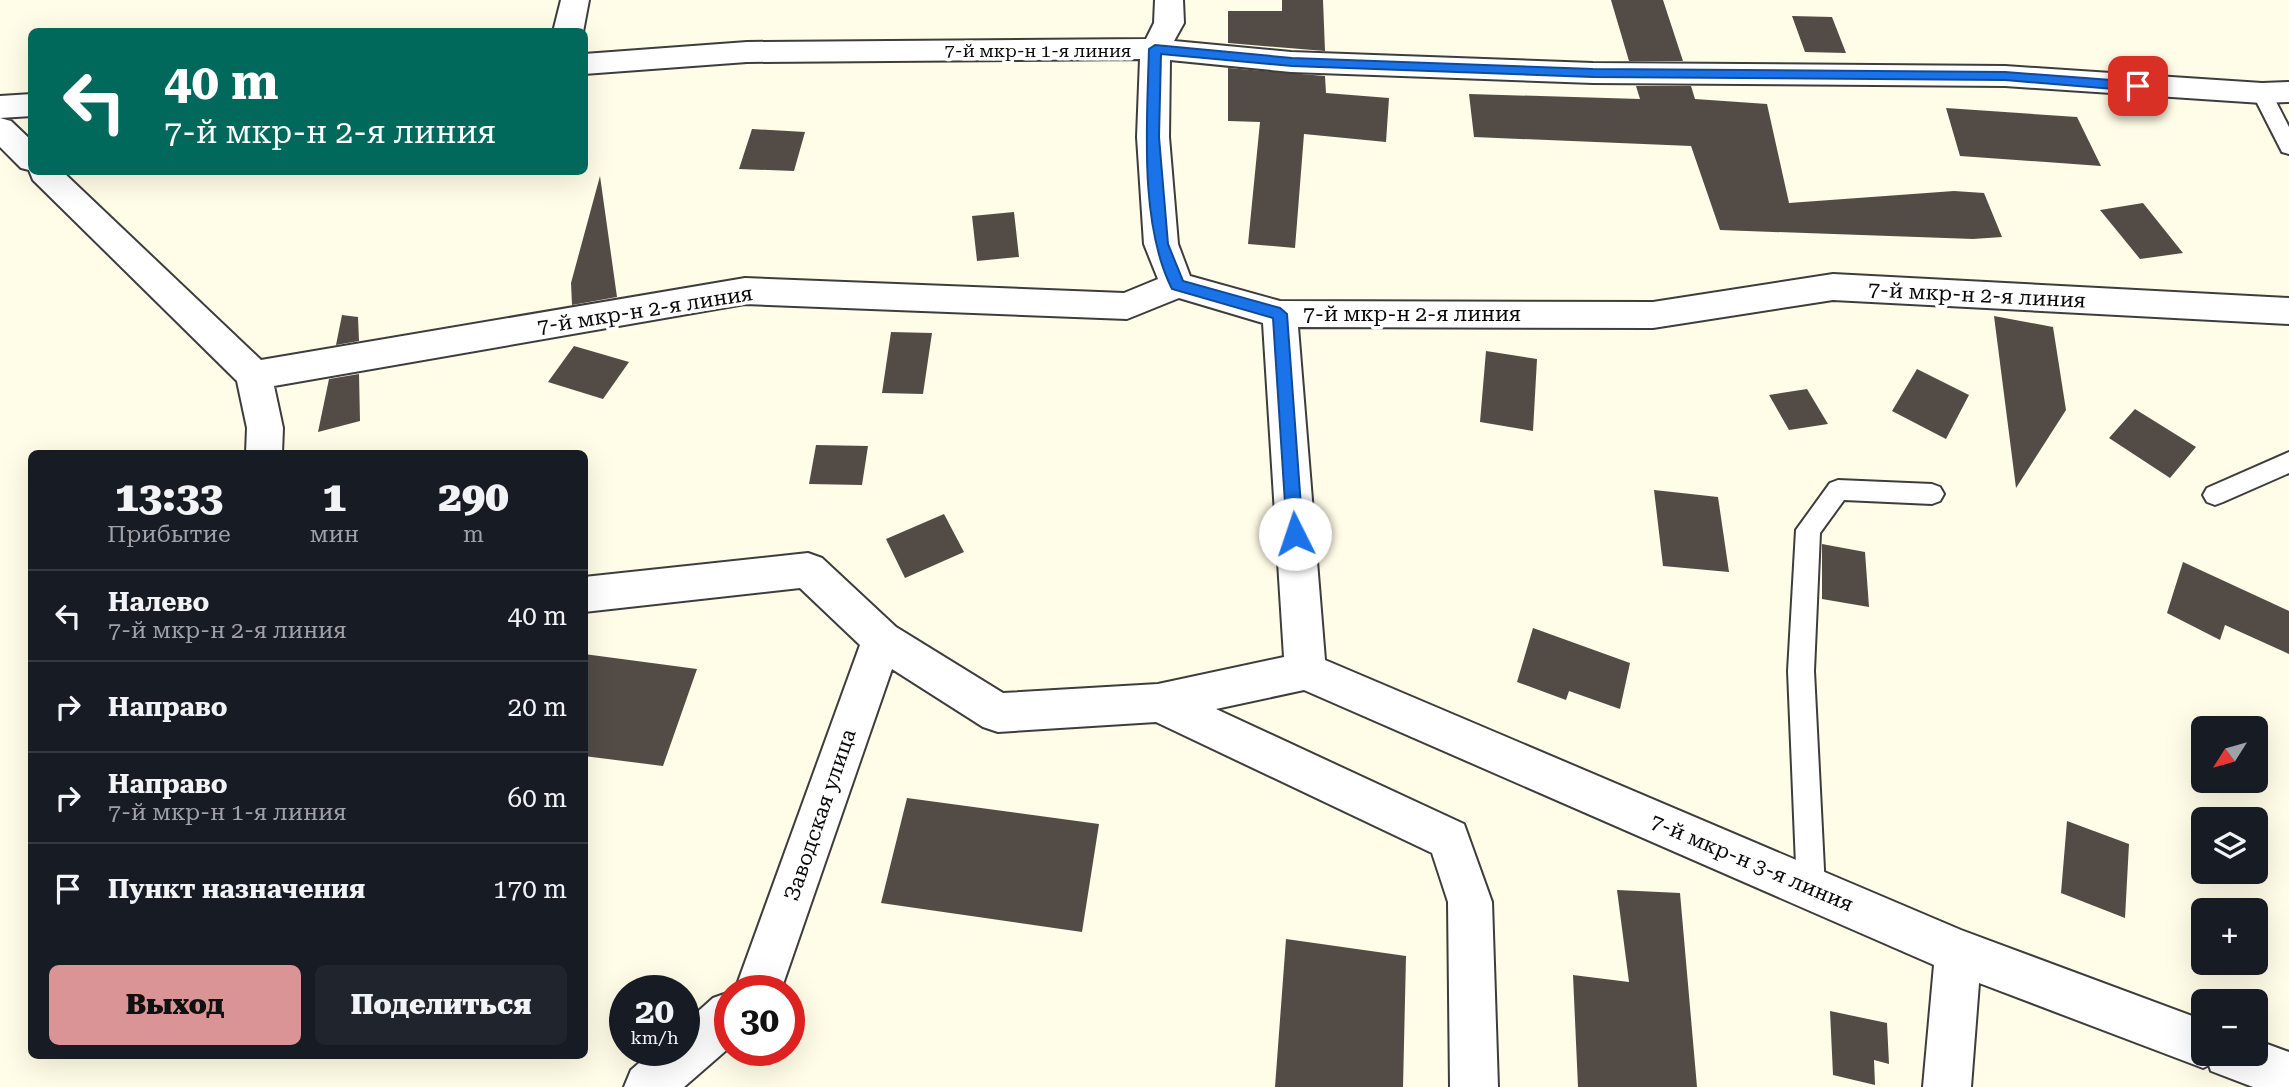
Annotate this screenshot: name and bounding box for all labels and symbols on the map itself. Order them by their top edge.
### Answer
street label: 7-й мкр-н 1-я линия [945,40,1131,61]
pin [2108,56,2168,116]
street label: 7-й мкр-н 2-я линия [1868,277,2086,313]
street label: 7-й мкр-н 2-я линия [536,281,754,339]
street label: 7-й мкр-н 2-я линия [1303,302,1521,326]
position arrow [1258,497,1332,571]
north arrow [2191,716,2268,793]
street label: Заводская улица [779,725,861,904]
street label: 7-й мкр-н 3-я линия [1647,809,1857,917]
speed limit sign: 30 [714,975,805,1066]

